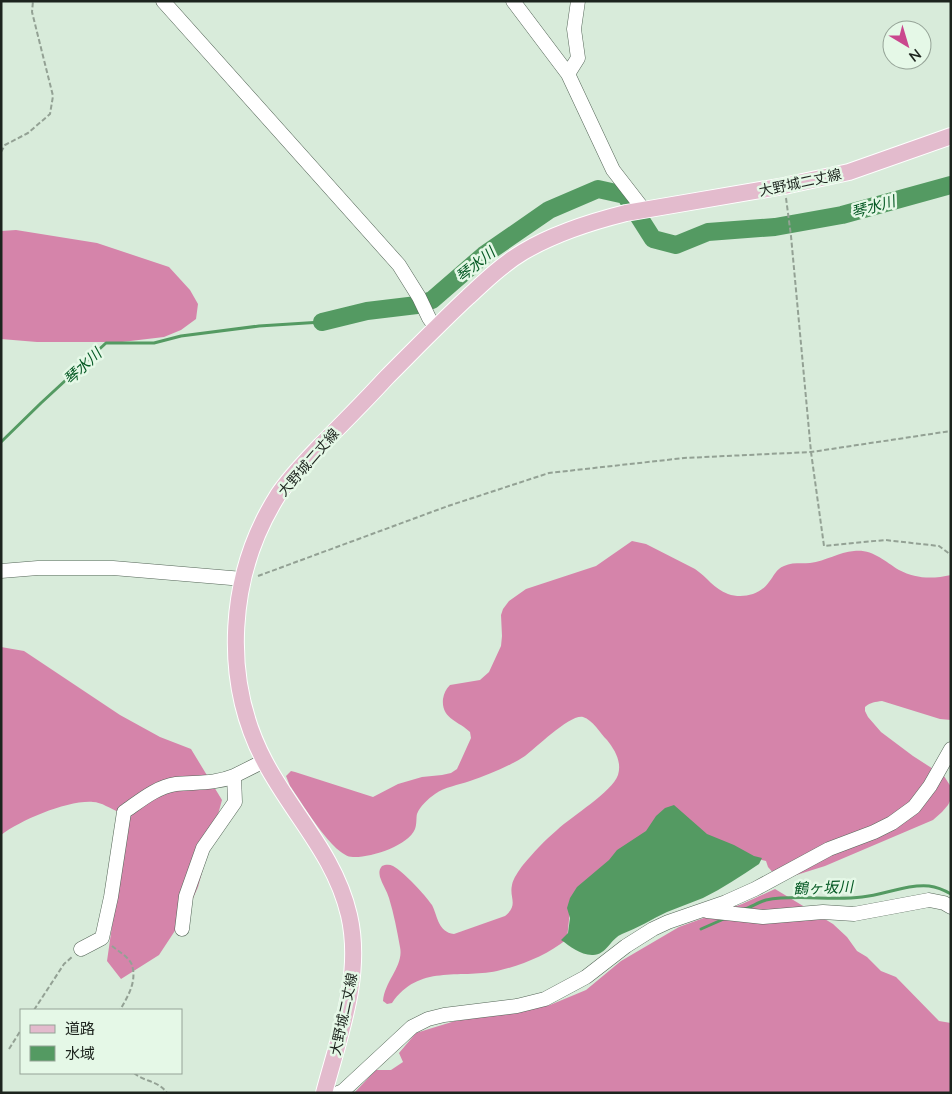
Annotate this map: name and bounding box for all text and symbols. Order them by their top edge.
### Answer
north arrow [882,20,932,70]
text: N [906,46,925,66]
street label: 大野城二丈線 [757,165,843,199]
water label: 琴水川 [849,191,899,221]
water label: 琴水川 [452,242,500,285]
water label: 琴水川 [59,343,106,388]
street label: 大野城二丈線 [274,425,342,499]
water label: 鶴ヶ坂川 [793,877,855,897]
street label: 大野城二丈線 [326,971,360,1057]
legend [20,1009,182,1074]
text: 道路 [65,1019,95,1037]
text: 水域 [65,1044,95,1062]

